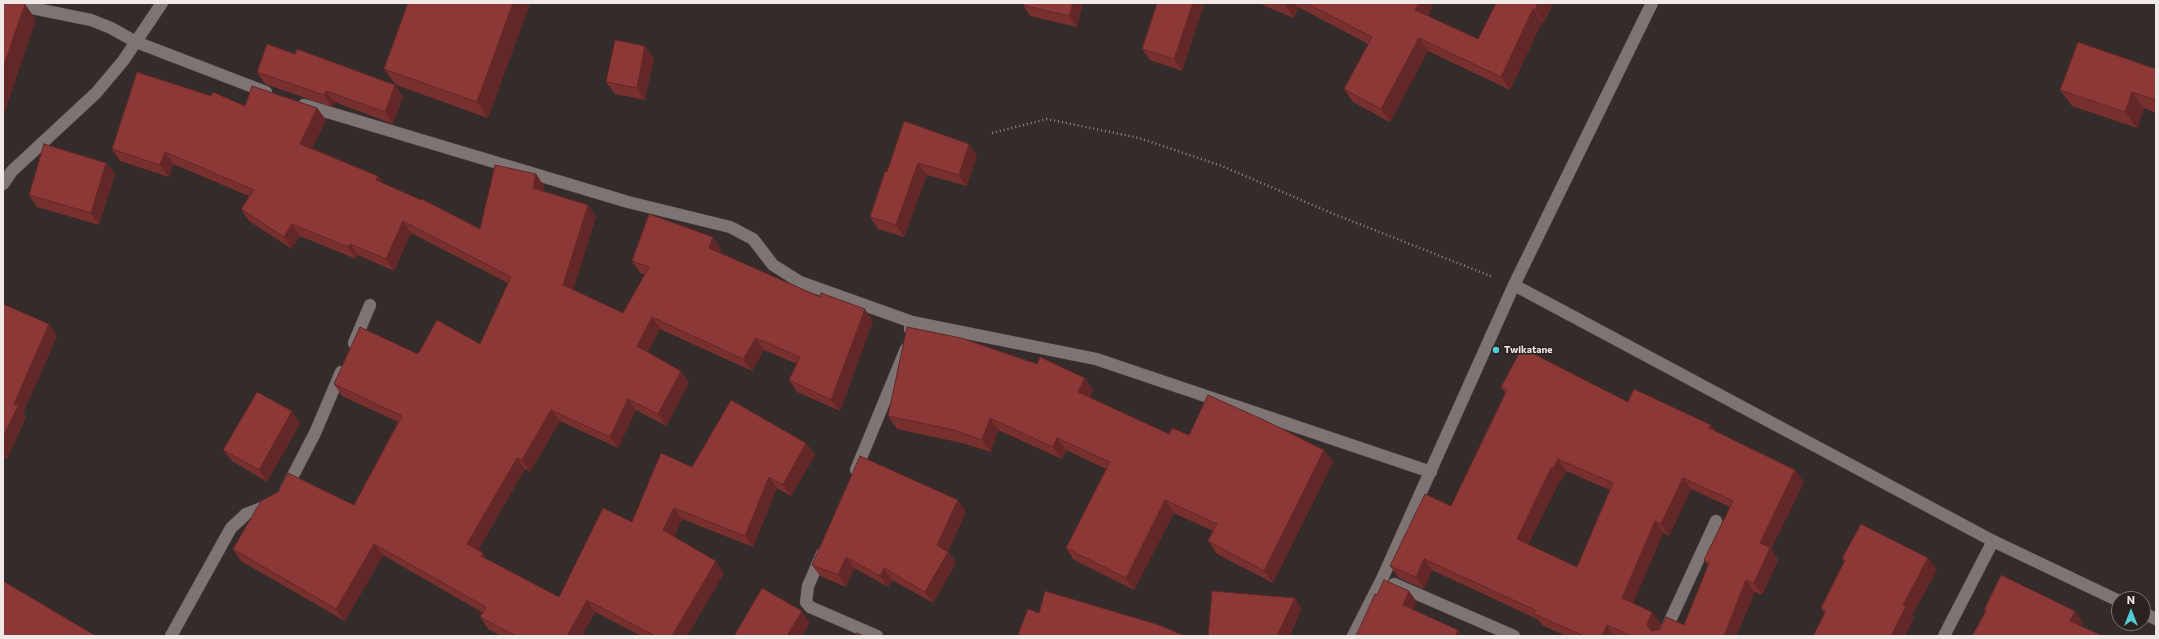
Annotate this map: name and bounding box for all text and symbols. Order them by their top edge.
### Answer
place label: Twikatane [1504,344,1553,356]
marker: Twikatane [1491,345,1501,355]
north arrow [2111,591,2151,631]
text: N [2127,593,2135,606]

